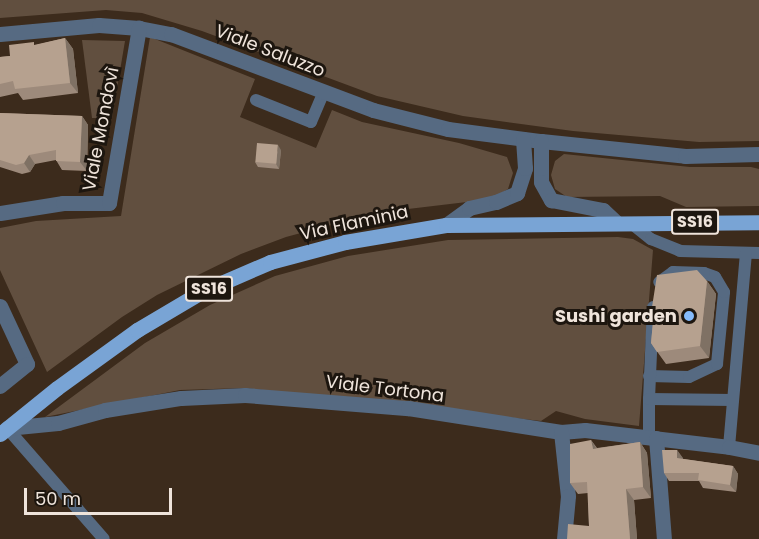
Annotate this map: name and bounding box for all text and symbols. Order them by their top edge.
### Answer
street label: Viale Saluzzo [212,20,328,82]
street label: Viale Mondovì [78,65,124,193]
street label: Via Flaminia [298,201,410,245]
road number: SS16 [671,209,719,235]
road number: SS16 [185,276,233,302]
place label: Sushi garden [555,305,677,327]
marker: Sushi garden [682,309,696,323]
street label: Viale Tortona [325,371,445,407]
scale bar [27,476,176,514]
text: 50 m [35,486,81,511]

